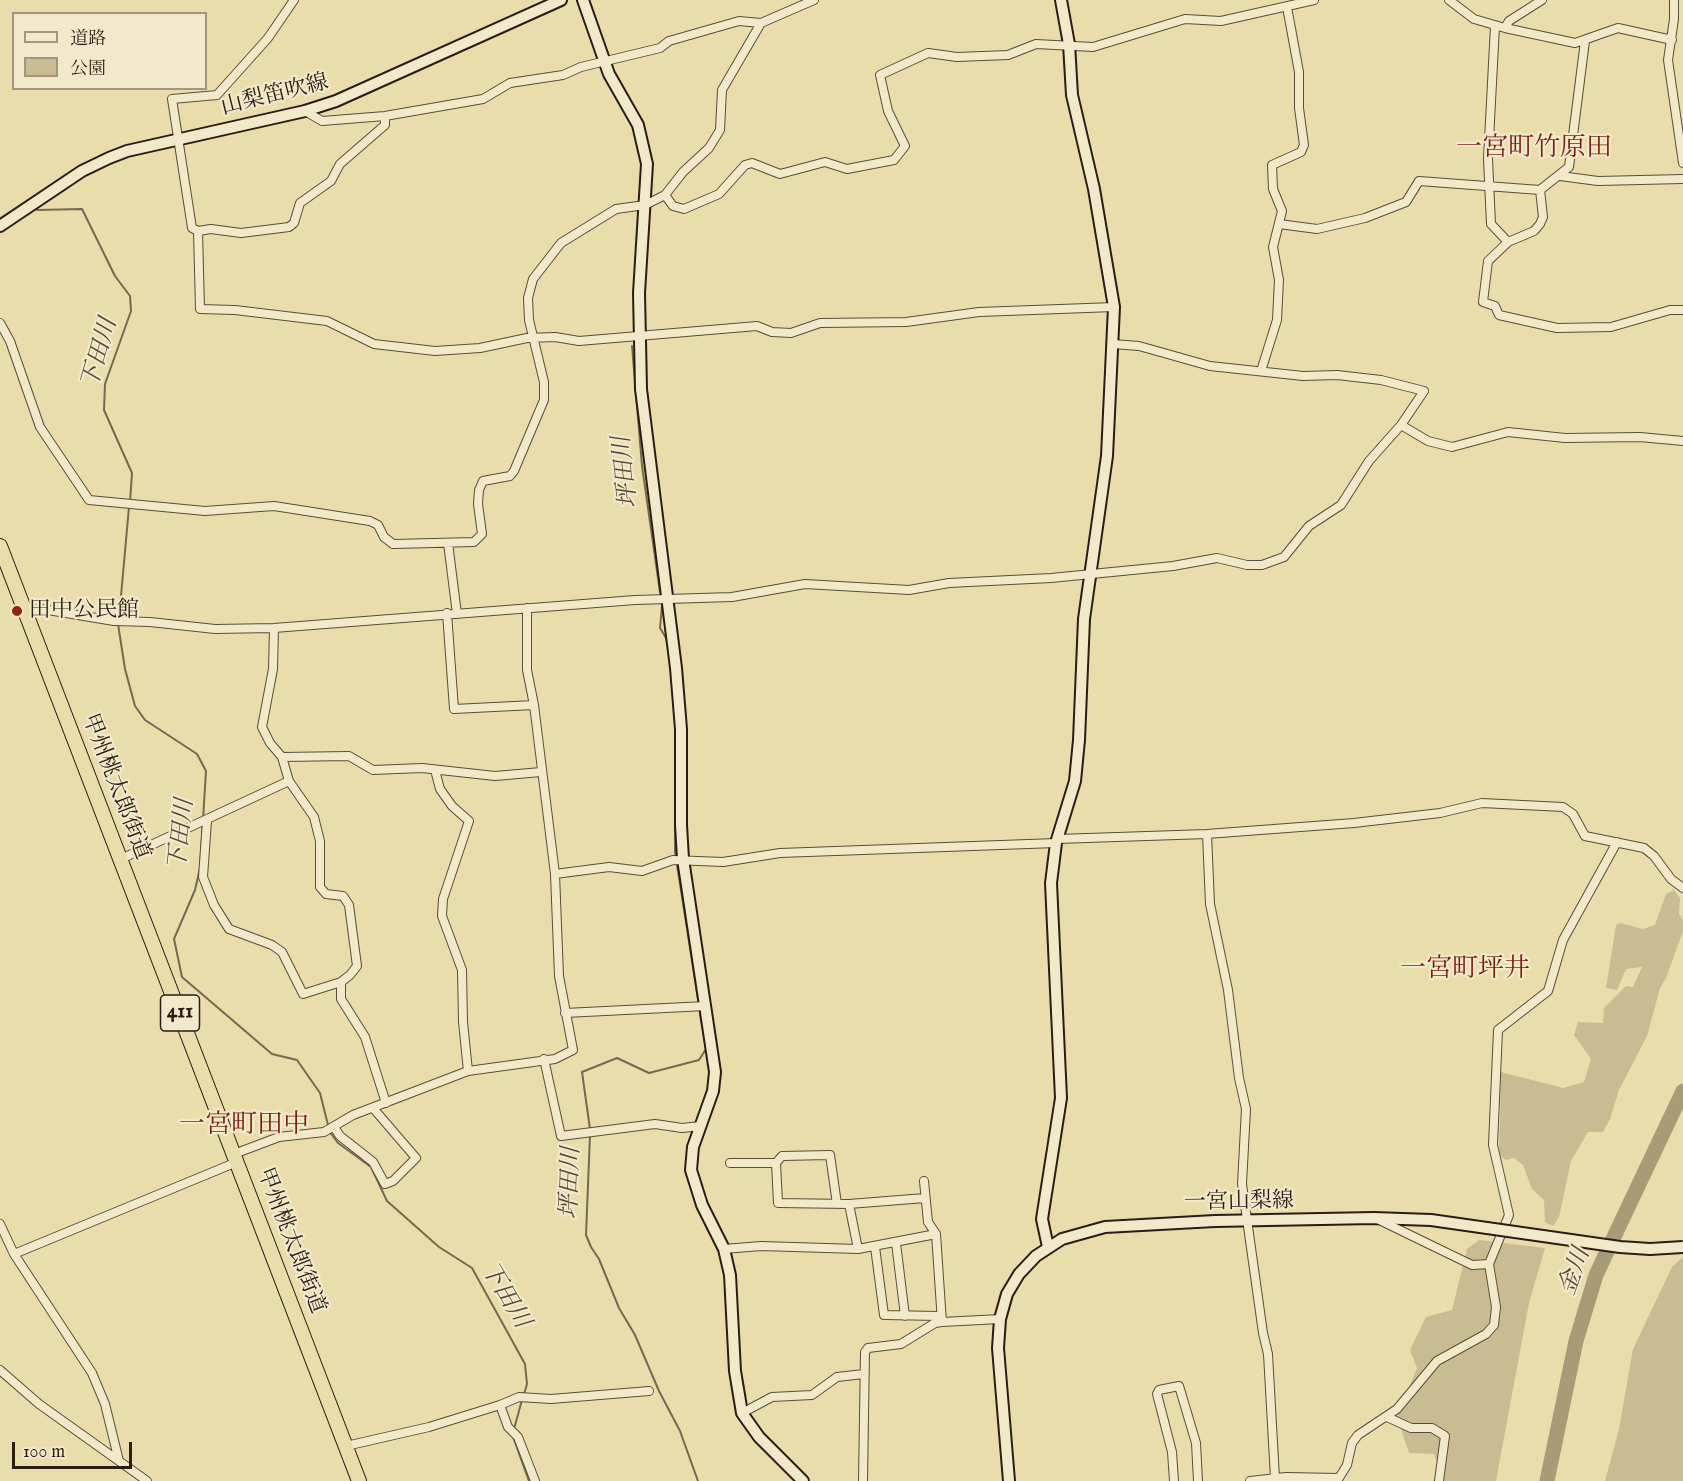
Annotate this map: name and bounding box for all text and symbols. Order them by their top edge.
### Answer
legend [12,12,207,90]
text: 道路 [70,28,106,51]
text: 公園 [70,58,106,81]
street label: 山梨笛吹線 [218,70,332,122]
district label: 一宮町竹原田 [1456,134,1612,166]
water label: 下田川 [77,315,125,393]
water label: 坪田川 [609,435,645,509]
place label: 田中公民館 [29,598,139,624]
marker: 田中公民館 [10,604,24,618]
street label: 甲州桃太郎街道 [75,710,155,864]
water label: 下田川 [165,798,201,872]
district label: 一宮町坪井 [1400,955,1530,987]
road number: 411 [160,995,200,1031]
district label: 一宮町田中 [179,1111,309,1143]
water label: 坪田川 [556,1147,588,1219]
street label: 甲州桃太郎街道 [250,1164,330,1318]
street label: 一宮山梨線 [1184,1189,1294,1217]
water label: 金川 [1554,1245,1598,1299]
water label: 下田川 [473,1258,535,1334]
scale bar [15,1430,135,1468]
text: 100 m [23,1441,65,1464]

